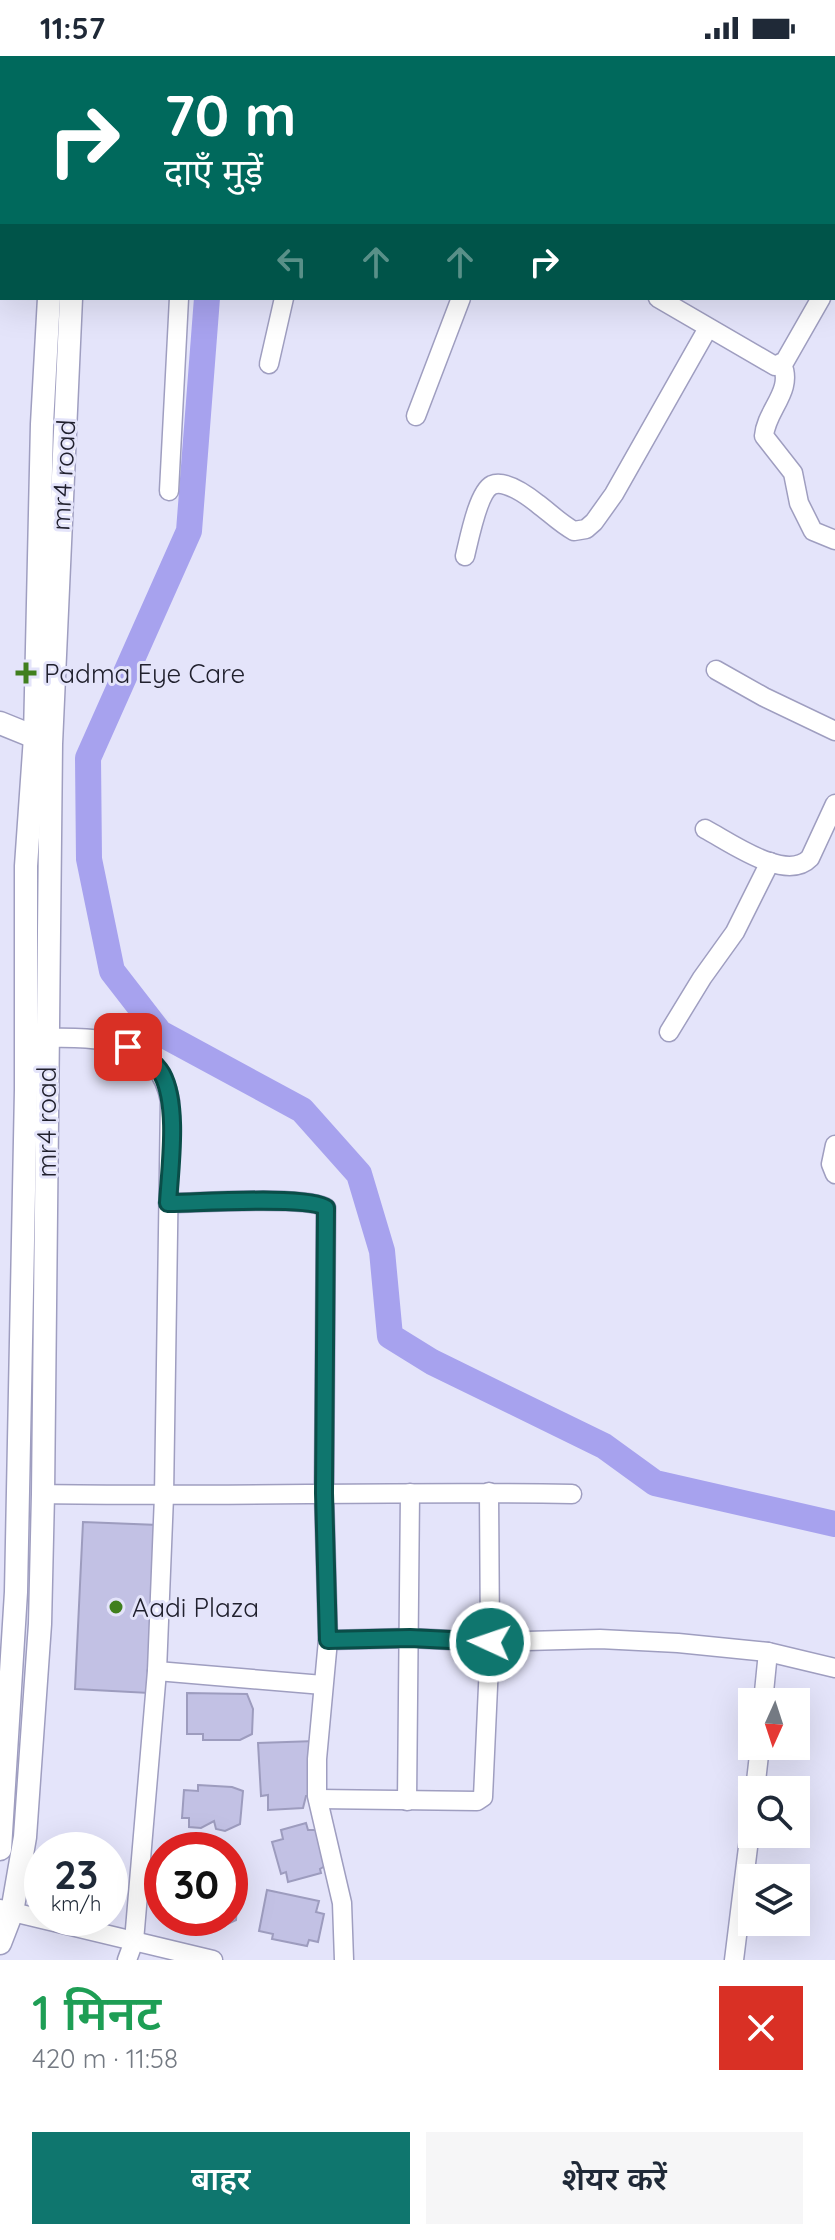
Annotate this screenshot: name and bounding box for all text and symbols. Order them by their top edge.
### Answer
text: 11:57 [40,9,105,47]
text: 70 m [164,80,296,150]
icon: right [32,88,136,192]
text: दाएँ मुड़ें [164,149,263,194]
icon: left [270,240,314,284]
icon: ahead [354,240,398,284]
icon: ahead [438,240,482,284]
icon: right [522,240,566,284]
street label: mr4 road [44,419,82,531]
place label: Padma Eye Care [44,657,245,690]
marker: Padma Eye Care [15,662,37,684]
pin [94,1013,162,1081]
icon: arrive [106,1025,150,1069]
street label: mr4 road [30,1066,63,1178]
place label: Aadi Plaza [132,1591,259,1624]
marker: Aadi Plaza [107,1598,125,1616]
position arrow [448,1600,532,1684]
north arrow [738,1688,810,1760]
map controls [738,1688,810,1936]
button: search [738,1776,810,1848]
speed limit sign: 30 [144,1832,248,1936]
text: 23 [54,1849,98,1899]
button: layers [738,1864,810,1936]
text: km/h [51,1891,101,1916]
text: 1 मिनट [32,1982,161,2042]
button: close [719,1986,803,2070]
text: 420 m · 11:58 [32,2042,178,2075]
button: बाहर [32,2132,410,2224]
button: शेयर करें [426,2132,803,2224]

